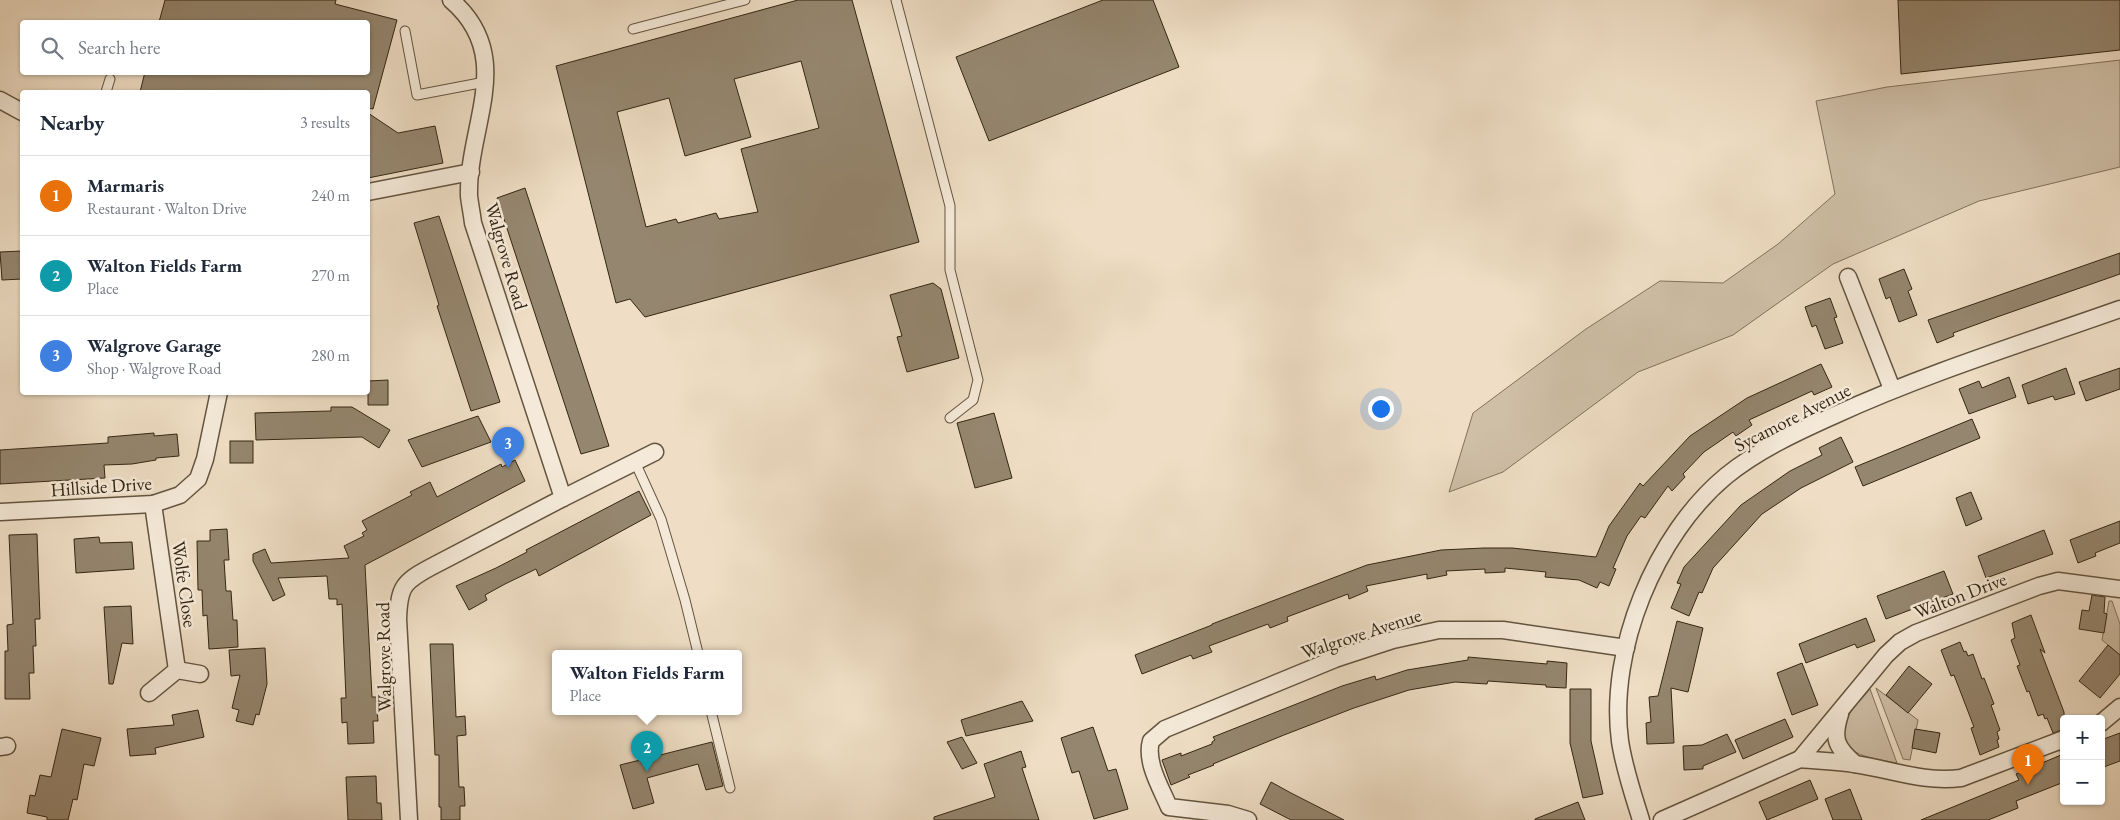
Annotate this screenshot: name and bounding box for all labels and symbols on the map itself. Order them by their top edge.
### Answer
street label: Walgrove Road [479,200,534,313]
street label: Sycamore Avenue [1730,377,1855,458]
your location [1368,396,1394,422]
pin: 3 [492,427,524,468]
street label: Hillside Drive [50,470,152,503]
street label: Wolfe Close [166,539,203,629]
street label: Walton Drive [1910,566,2010,625]
street label: Walgrove Road [370,601,397,712]
street label: Walgrove Avenue [1298,602,1424,665]
pin: 2 [631,731,663,772]
pin: 1 [2012,744,2044,785]

